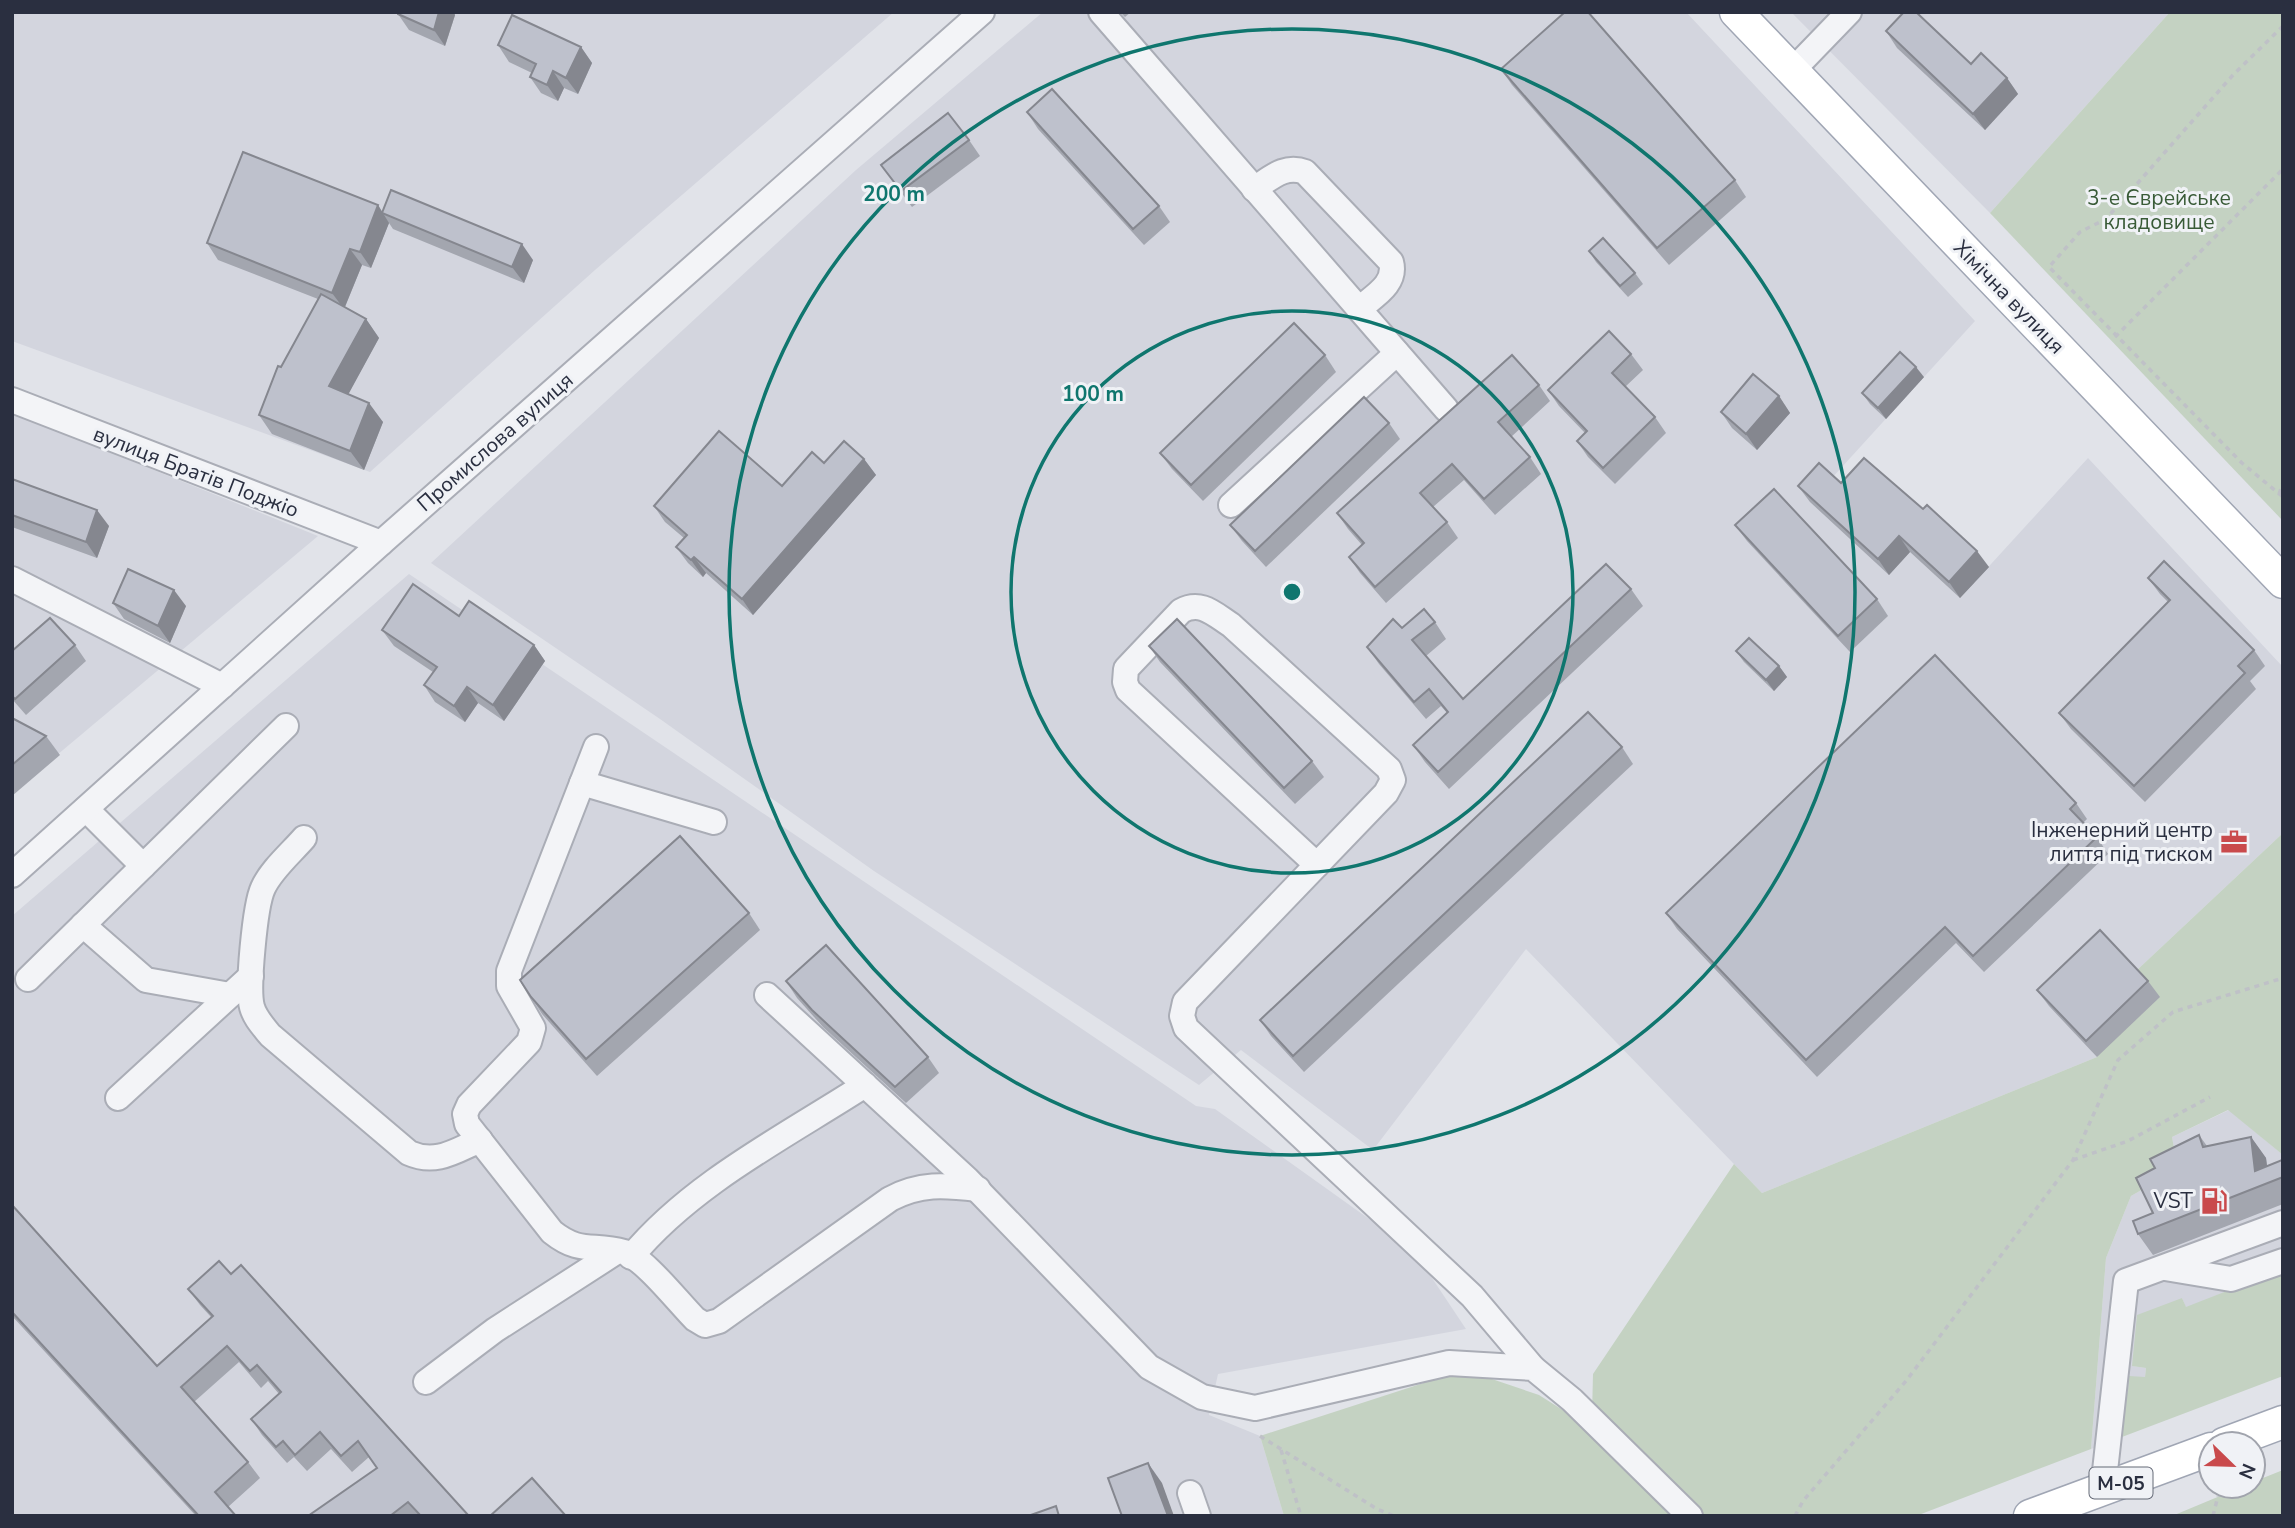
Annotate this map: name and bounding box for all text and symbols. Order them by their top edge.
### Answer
text: 200 m [863,180,925,208]
park label: 3-е Єврейське кладовище [2087,184,2231,236]
street label: Хімічна вулиця [1947,234,2071,360]
street label: Промислова вулиця [411,366,579,518]
text: 100 m [1062,380,1124,408]
street label: вулиця Братів Поджіо [89,420,303,524]
centre of rings [1280,580,1304,604]
place label: Інженерний центр лиття під тиском [2031,816,2213,868]
office icon: Інженерний центр лиття під тиском [2219,827,2249,857]
fuel station icon: VST [2199,1186,2229,1216]
place label: VST [2153,1187,2193,1215]
north arrow [2197,1430,2267,1500]
text: N [2232,1460,2261,1483]
road number: М-05 [2090,1468,2152,1498]

